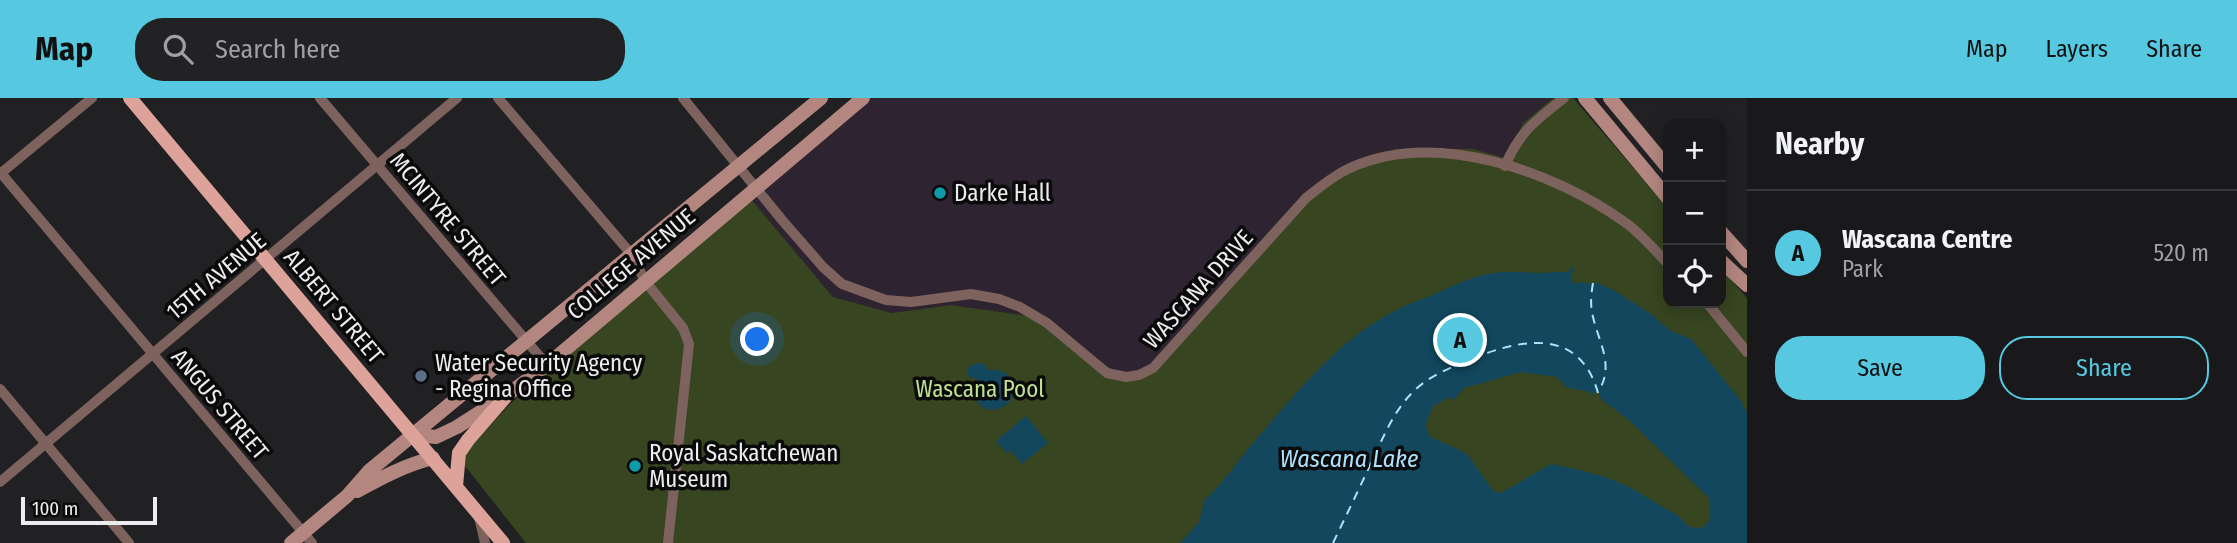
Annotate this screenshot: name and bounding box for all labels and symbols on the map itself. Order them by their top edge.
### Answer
street label: MCINTYRE STREET [384,147,512,291]
place label: Darke Hall [954,179,1051,207]
marker: Darke Hall [932,185,948,201]
street label: COLLEGE AVENUE [561,202,701,326]
street label: WASCANA DRIVE [1137,224,1259,354]
street label: 15TH AVENUE [161,226,271,326]
street label: ALBERT STREET [278,243,390,369]
pin: A [1437,314,1483,366]
your location [740,322,774,356]
street label: ANGUS STREET [166,343,275,465]
place label: Water Security Agency - Regina Office [435,349,643,403]
marker: Water Security Agency - Regina Office [413,368,429,384]
park label: Wascana Pool [916,375,1044,403]
place label: Royal Saskatchewan Museum [649,439,838,493]
water label: Wascana Lake [1280,445,1418,473]
marker: Royal Saskatchewan Museum [627,458,643,474]
scale bar [21,494,158,526]

